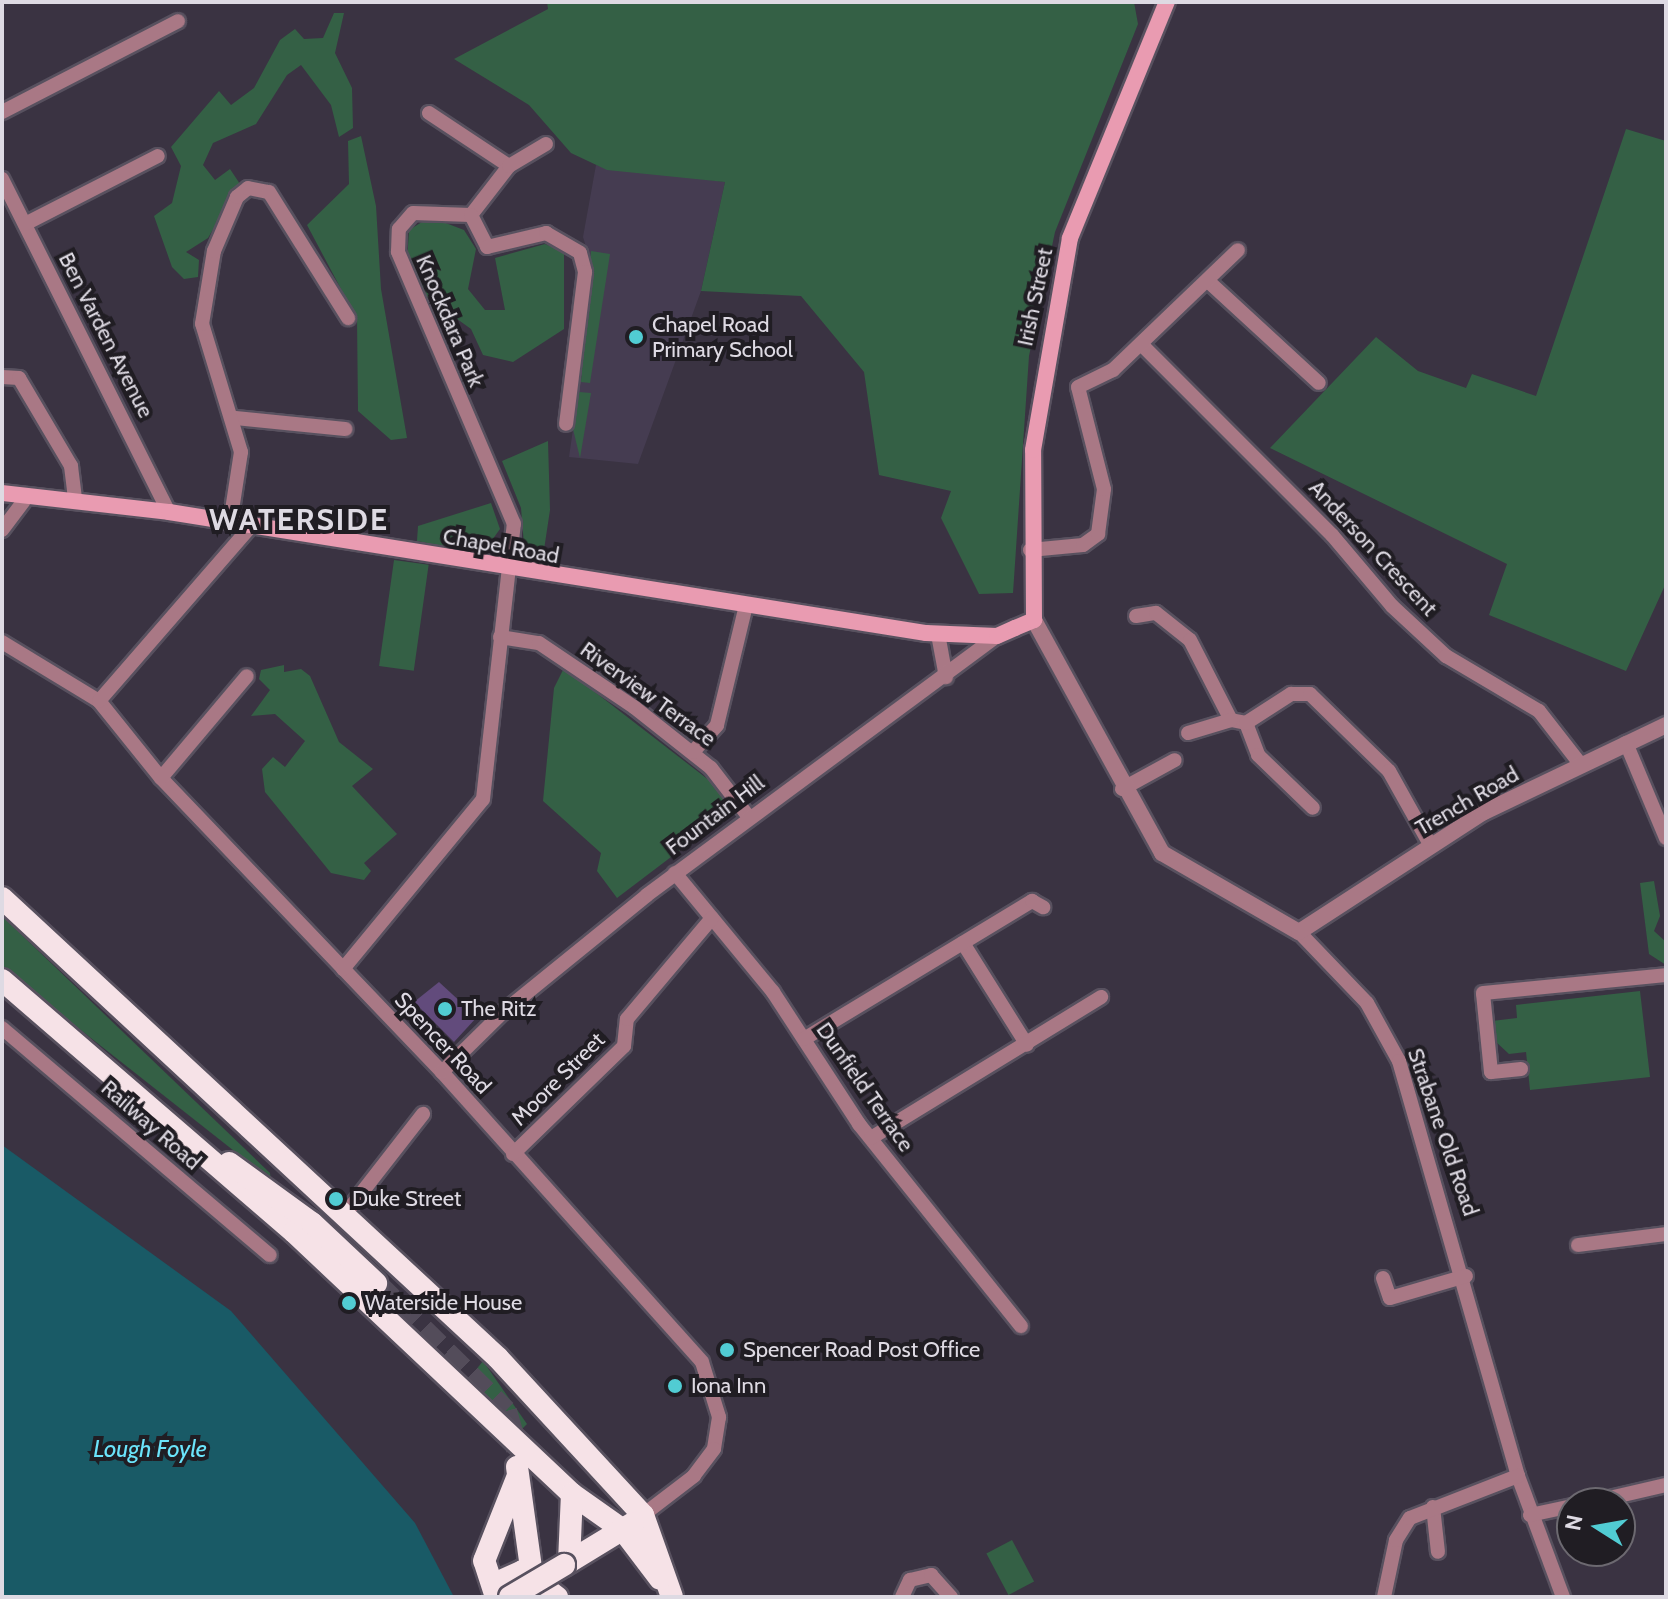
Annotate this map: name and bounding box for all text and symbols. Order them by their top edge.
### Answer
street label: Irish Street [1012,246,1058,348]
street label: Ben Varden Avenue [53,248,159,422]
street label: Knockdara Park [410,251,490,391]
place label: Chapel Road Primary School [652,311,793,362]
marker: Chapel Road Primary School [627,328,645,346]
street label: Anderson Crescent [1303,475,1443,621]
district label: WATERSIDE [209,502,389,538]
street label: Chapel Road [441,523,561,569]
street label: Riverview Terrace [575,636,721,752]
street label: Trench Road [1411,761,1523,841]
street label: Fountain Hill [661,769,769,861]
street label: Spencer Road [389,987,497,1099]
place label: The Ritz [461,996,536,1022]
marker: The Ritz [436,1000,454,1018]
street label: Dunfield Terrace [811,1017,919,1157]
street label: Moore Street [506,1027,610,1131]
street label: Strabane Old Road [1402,1045,1484,1219]
street label: Railway Road [96,1075,206,1175]
place label: Duke Street [352,1186,462,1212]
marker: Duke Street [327,1190,345,1208]
place label: Waterside House [365,1290,522,1316]
marker: Waterside House [340,1294,358,1312]
place label: Spencer Road Post Office [743,1337,980,1363]
marker: Spencer Road Post Office [718,1341,736,1359]
place label: Iona Inn [691,1373,766,1399]
marker: Iona Inn [666,1377,684,1395]
water label: Lough Foyle [93,1435,207,1463]
north arrow [1556,1487,1636,1567]
text: N [1559,1512,1589,1533]

